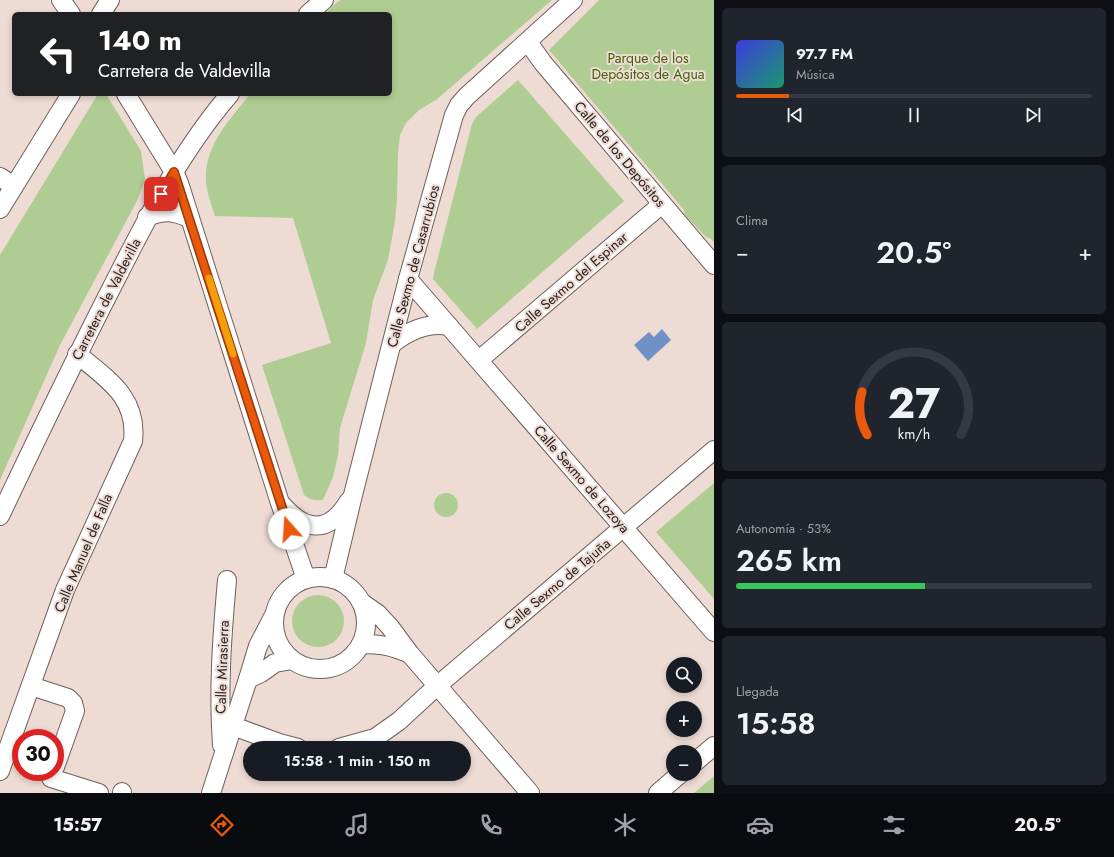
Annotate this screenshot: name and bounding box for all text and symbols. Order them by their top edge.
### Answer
text: 140 m [98,20,182,61]
icon: left [32,28,84,80]
text: 97.7 FM [796,43,853,65]
park label: Parque de los Depósitos de Agua [591,48,705,84]
text: Carretera de Valdevilla [98,58,271,84]
text: Música [796,65,834,84]
street label: Calle de los Depósitos [570,97,670,211]
icon: previous [784,104,806,126]
icon: pause [903,104,925,126]
icon: next [1022,104,1044,126]
pin [144,177,178,211]
street label: Calle Sexmo de Casarrubios [382,182,444,349]
icon: arrive [150,183,172,205]
text: Clima [736,211,768,230]
street label: Calle Sexmo del Espinar [510,227,632,337]
text: 20.5° [876,231,951,274]
street label: Carretera de Valdevilla [67,235,145,363]
text: − [736,236,749,268]
text: + [1078,236,1092,268]
text: 27 [888,372,940,433]
street label: Calle Sexmo de Lozoya [529,421,635,537]
text: km/h [898,423,930,443]
street label: Calle Manuel de Falla [49,490,117,616]
position arrow [268,508,310,550]
text: Autonomía · 53% [736,519,831,538]
street label: Calle Sexmo de Tajuña [499,533,615,635]
text: 265 km [736,539,842,582]
street label: Calle Mirasierra [210,620,234,714]
map controls [666,657,702,781]
button: search [666,657,702,693]
text: Llegada [736,682,779,701]
button: + [666,701,702,737]
text: 15:58 [736,702,815,745]
speed limit sign: 30 [12,729,64,781]
button: − [666,745,702,781]
text: 15:58 · 1 min · 150 m [284,750,430,772]
icon: directions [208,811,236,839]
icon: music [343,811,371,839]
icon: phone [477,811,505,839]
icon: climate [611,811,639,839]
icon: car [746,811,774,839]
icon: filters [880,811,908,839]
text: 15:57 [53,812,102,838]
text: 20.5° [1014,812,1061,838]

